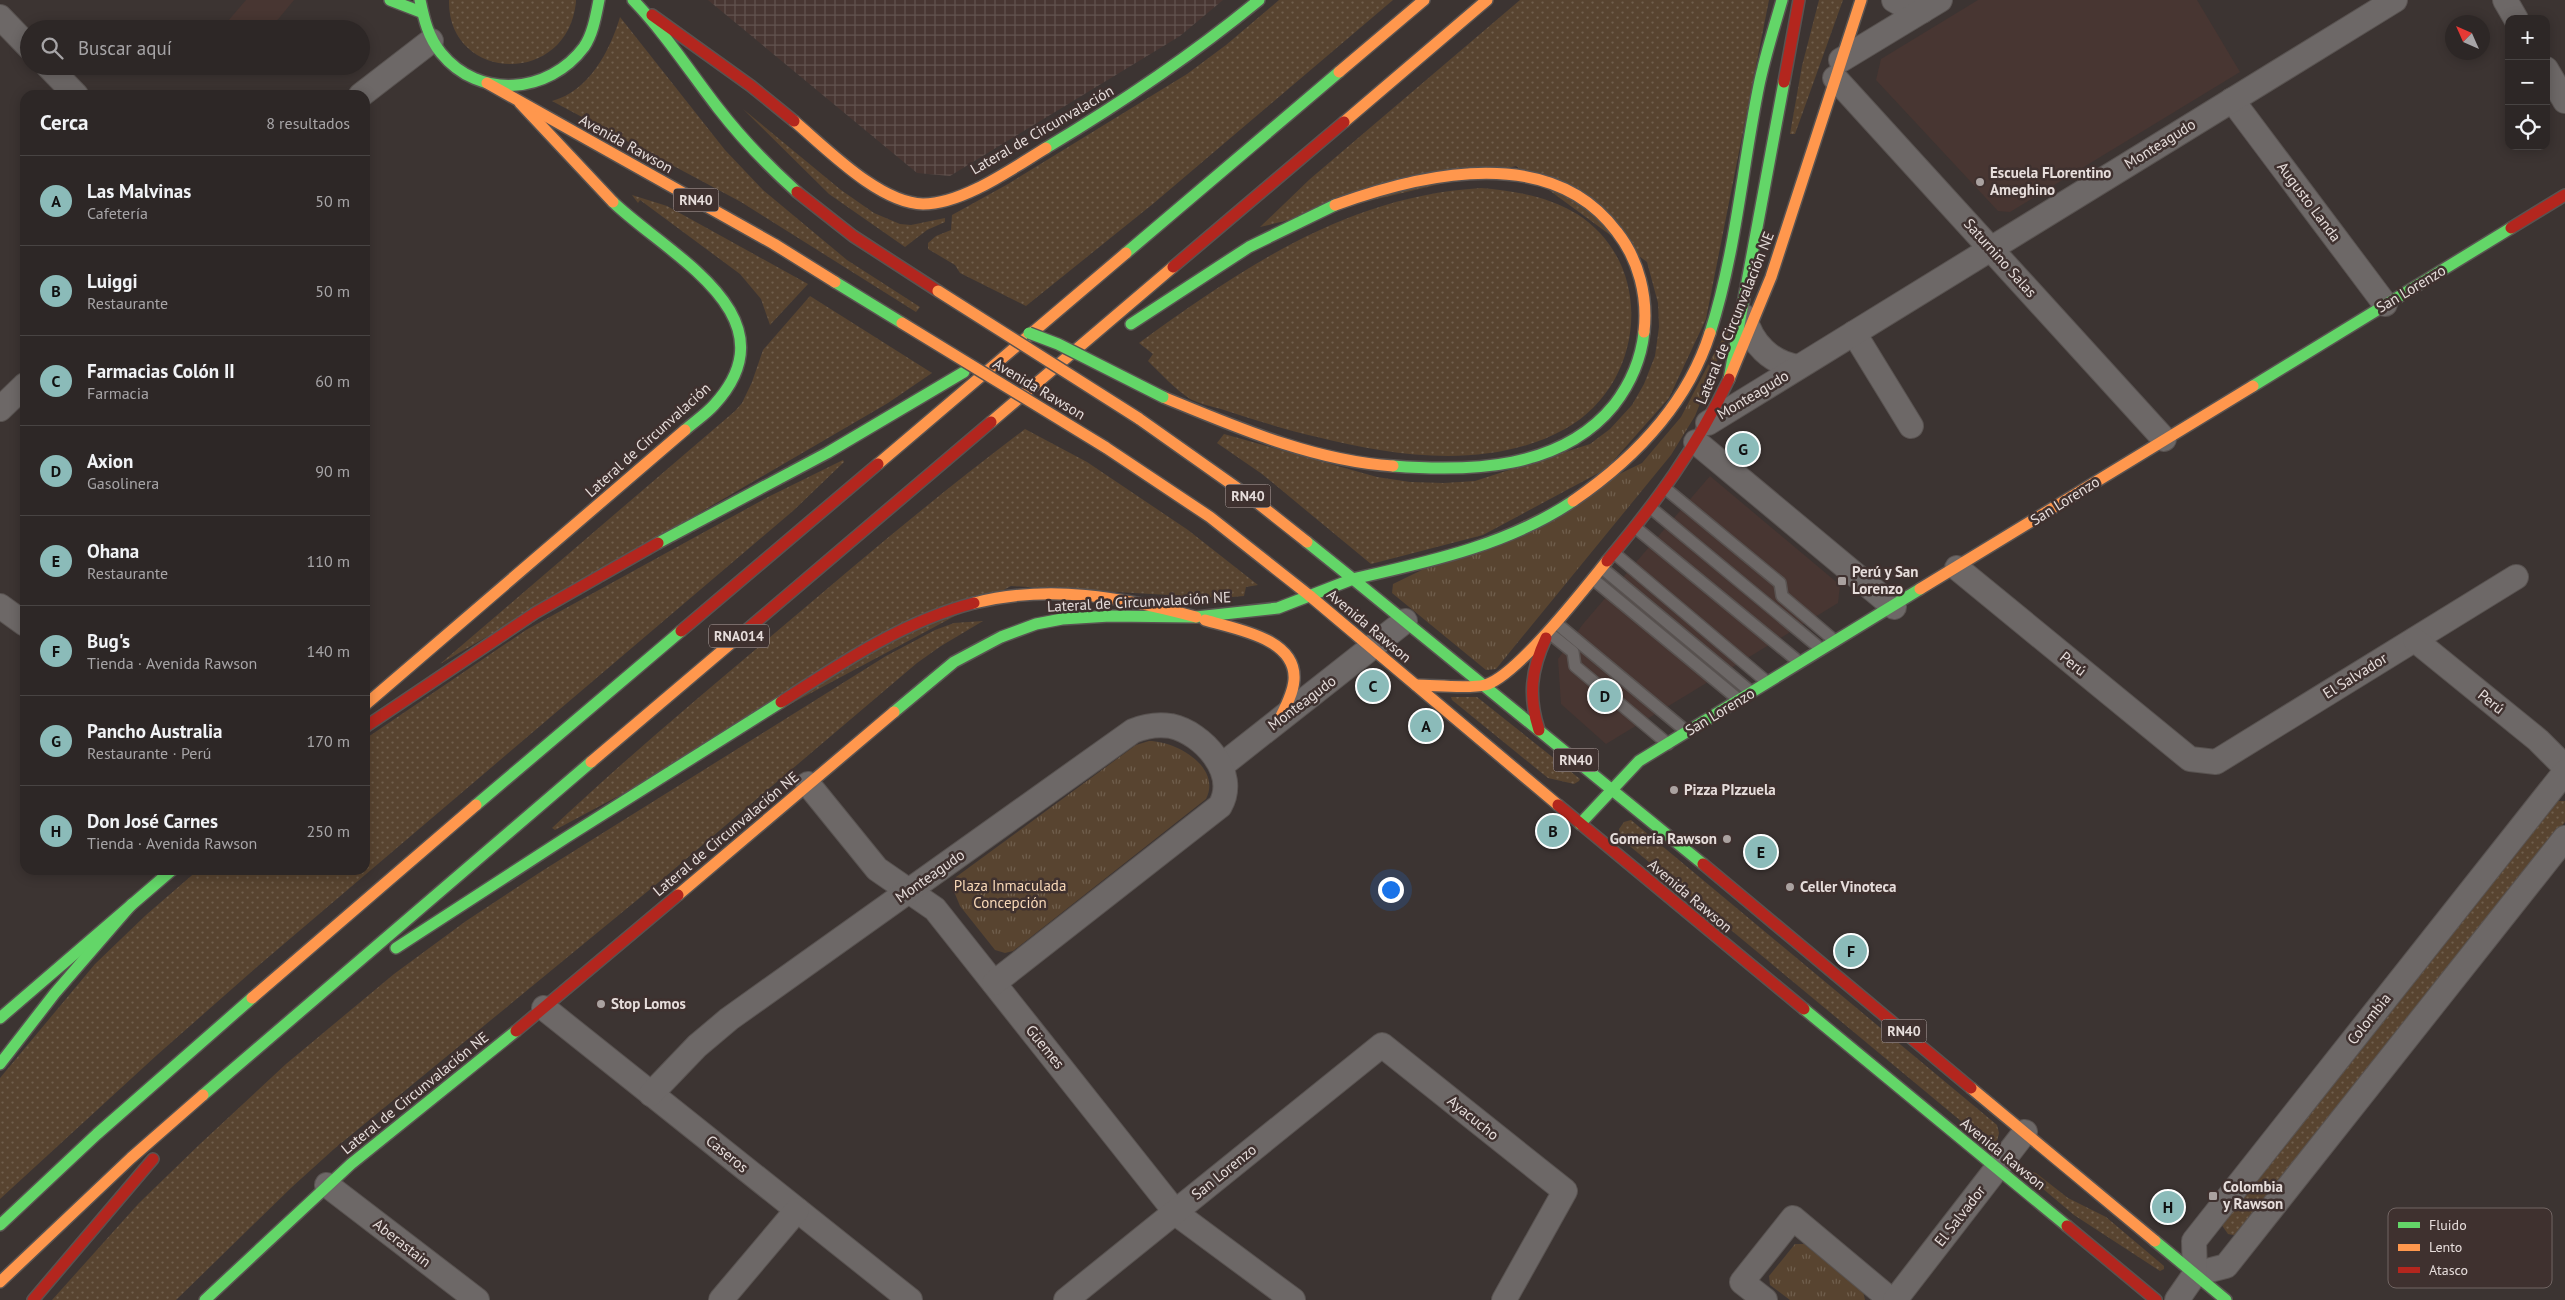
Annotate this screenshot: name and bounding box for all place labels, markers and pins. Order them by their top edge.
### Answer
place label: Escuela FLorentino Ameghino [1990,163,2111,199]
marker: Escuela FLorentino Ameghino [1974,176,1986,188]
pin: G [1727,430,1759,468]
place label: Perú y San Lorenzo [1852,562,1918,598]
marker: Perú y San Lorenzo [1836,575,1848,587]
pin: C [1357,667,1389,705]
pin: D [1589,677,1621,715]
pin: A [1410,707,1442,745]
place label: Pizza PIzzuela [1684,780,1776,799]
marker: Pizza PIzzuela [1668,784,1680,796]
pin: B [1537,812,1569,850]
place label: Gomería Rawson [1610,829,1717,848]
marker: Gomería Rawson [1721,833,1733,845]
pin: E [1745,833,1777,871]
place label: Celler Vinoteca [1800,877,1896,896]
marker: Celler Vinoteca [1784,881,1796,893]
pin: F [1835,932,1867,970]
place label: Stop Lomos [611,994,686,1013]
marker: Stop Lomos [595,998,607,1010]
place label: Colombia y Rawson [2222,1177,2283,1213]
pin: H [2152,1188,2184,1226]
marker: Colombia y Rawson [2207,1190,2219,1202]

